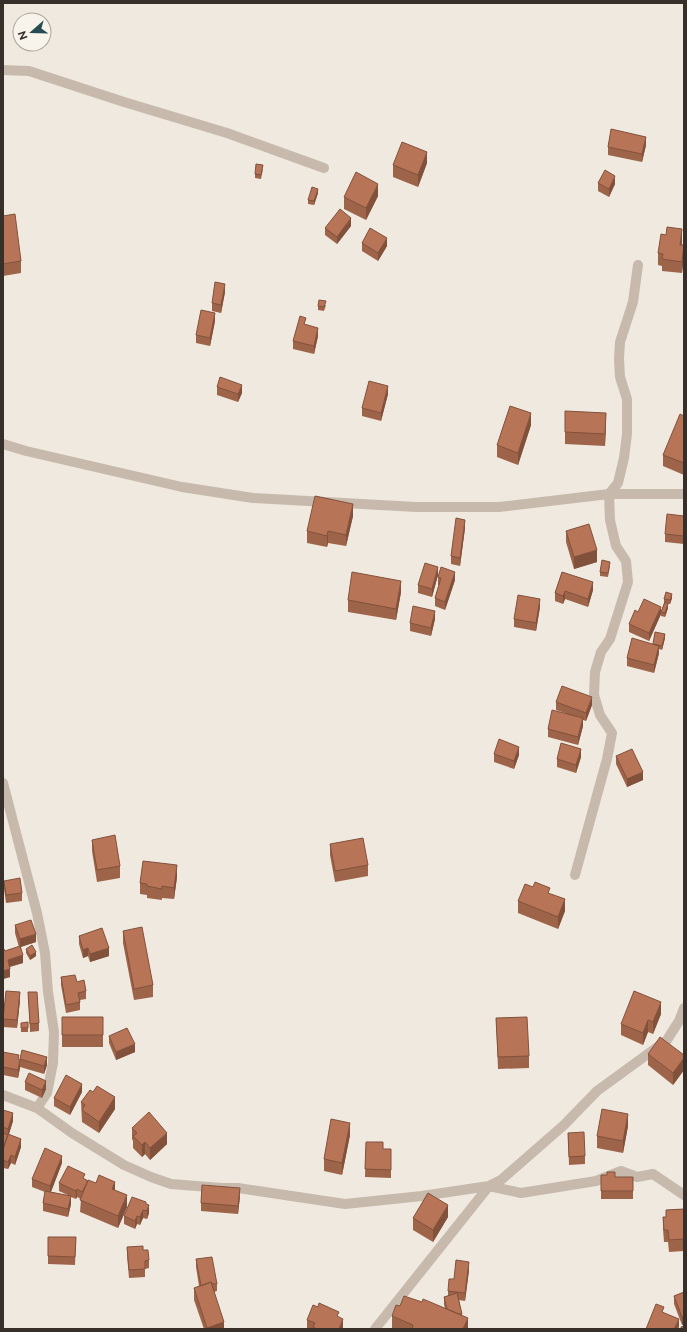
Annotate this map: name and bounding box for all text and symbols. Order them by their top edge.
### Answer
north arrow [12,12,52,52]
text: N [16,29,31,41]

